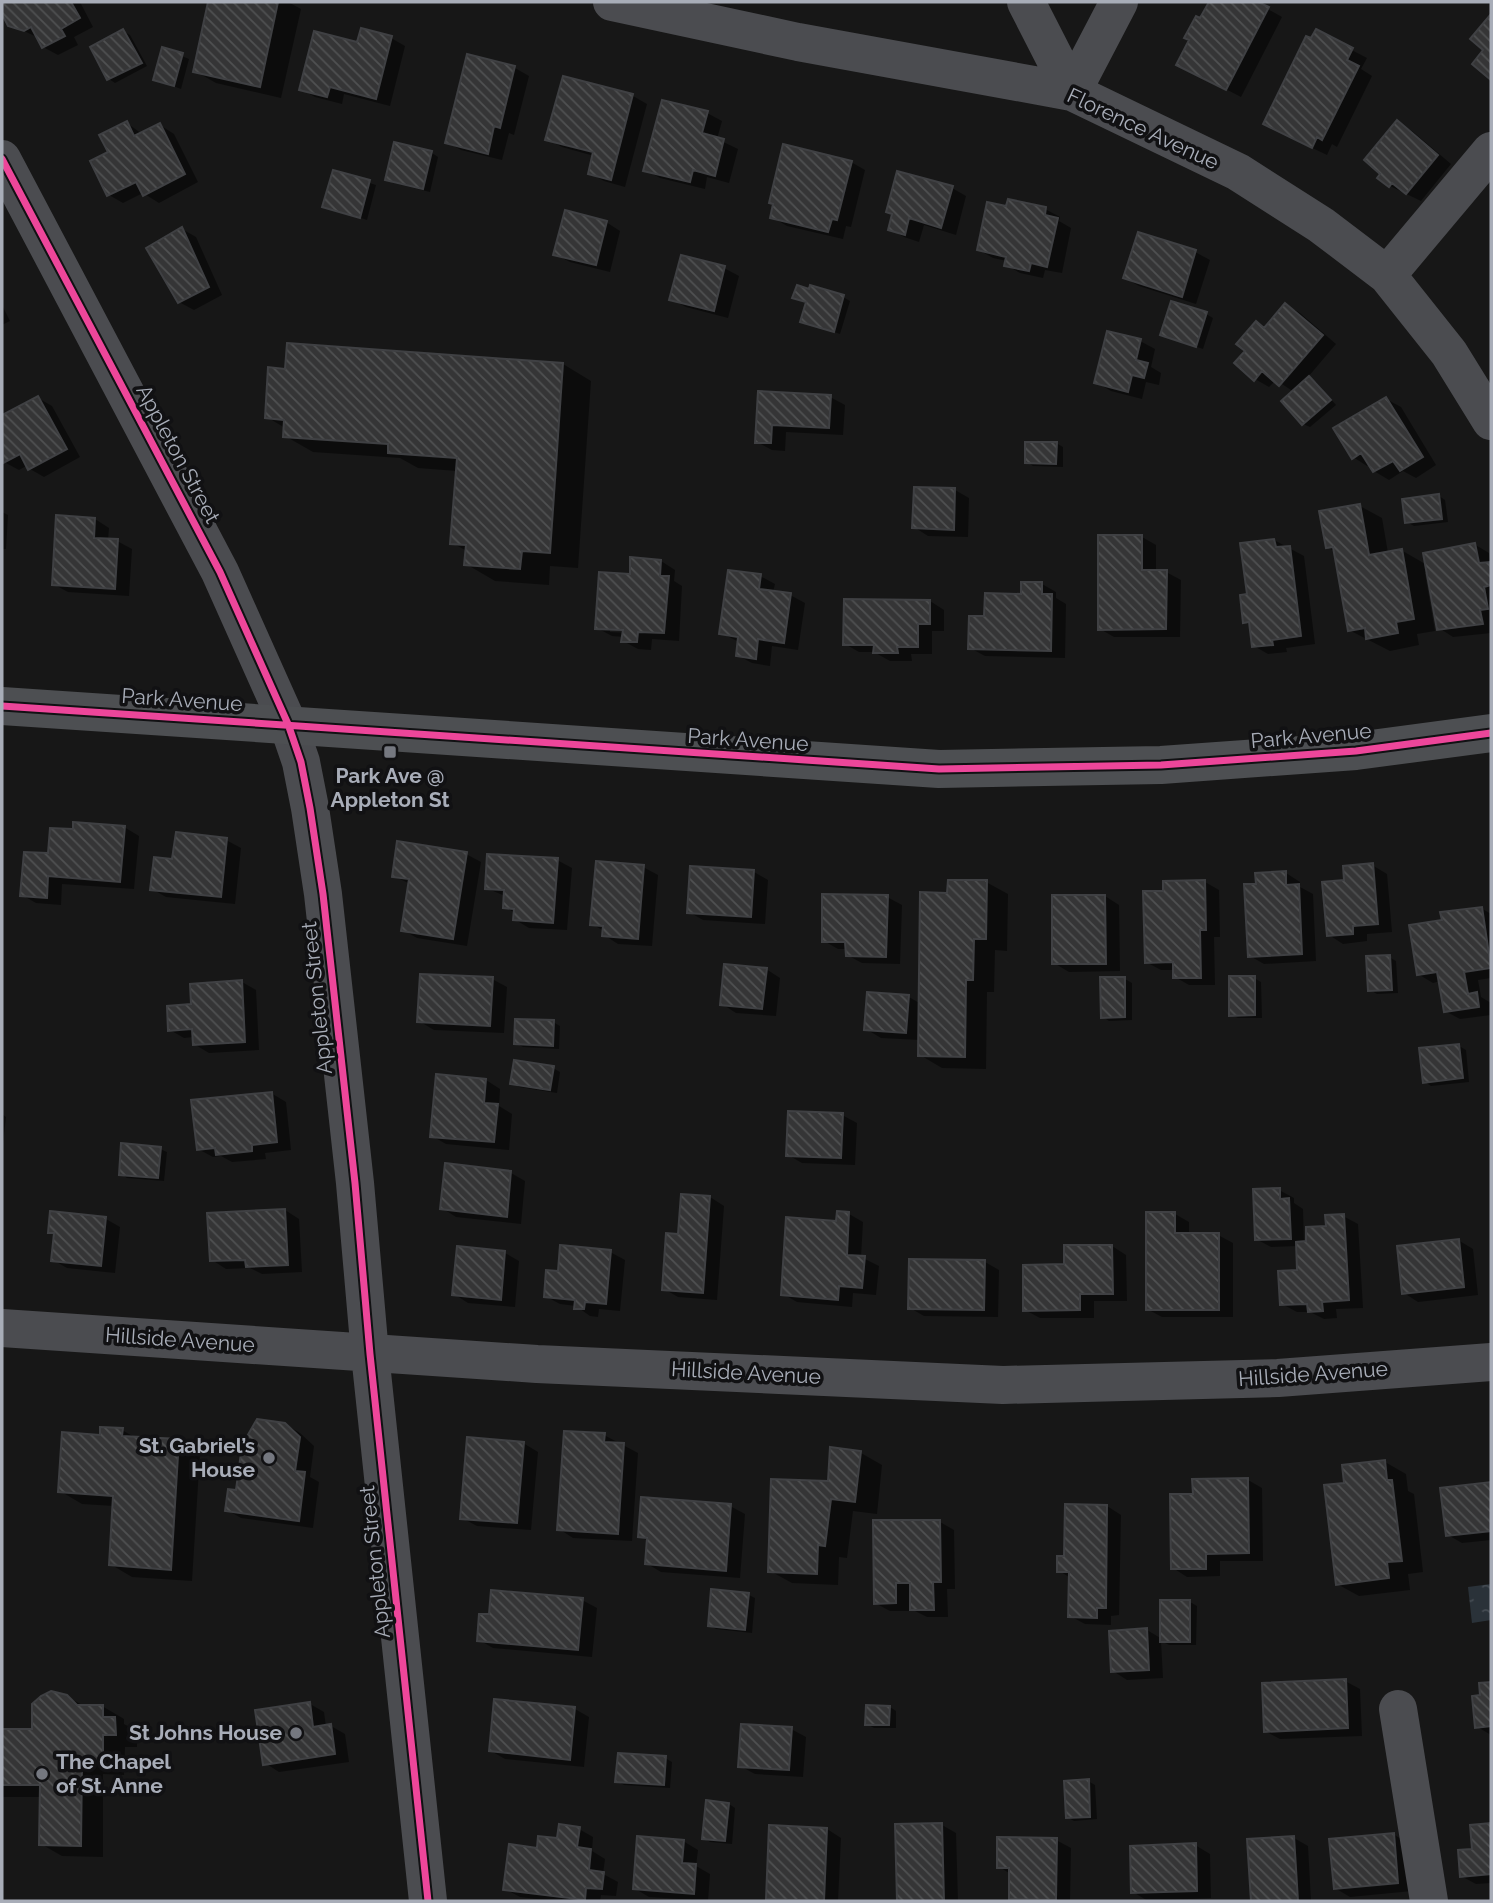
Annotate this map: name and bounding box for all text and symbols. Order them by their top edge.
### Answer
street label: Florence Avenue [1063,82,1223,175]
street label: Appleton Street [131,380,225,527]
street label: Park Avenue [121,683,243,716]
street label: Park Avenue [1249,718,1372,753]
street label: Park Avenue [687,723,809,756]
marker: Park Ave @ Appleton St [382,744,398,760]
place label: Park Ave @ Appleton St [331,763,449,812]
street label: Appleton Street [296,921,337,1076]
street label: Hillside Avenue [104,1322,256,1357]
street label: Hillside Avenue [670,1356,822,1389]
street label: Hillside Avenue [1237,1356,1389,1391]
place label: St. Gabriel’s House [139,1433,255,1482]
marker: St. Gabriel’s House [261,1450,277,1466]
street label: Appleton Street [354,1485,395,1640]
place label: St Johns House [129,1720,282,1745]
marker: St Johns House [288,1725,304,1741]
place label: The Chapel of St. Anne [56,1749,171,1798]
marker: The Chapel of St. Anne [34,1766,50,1782]

